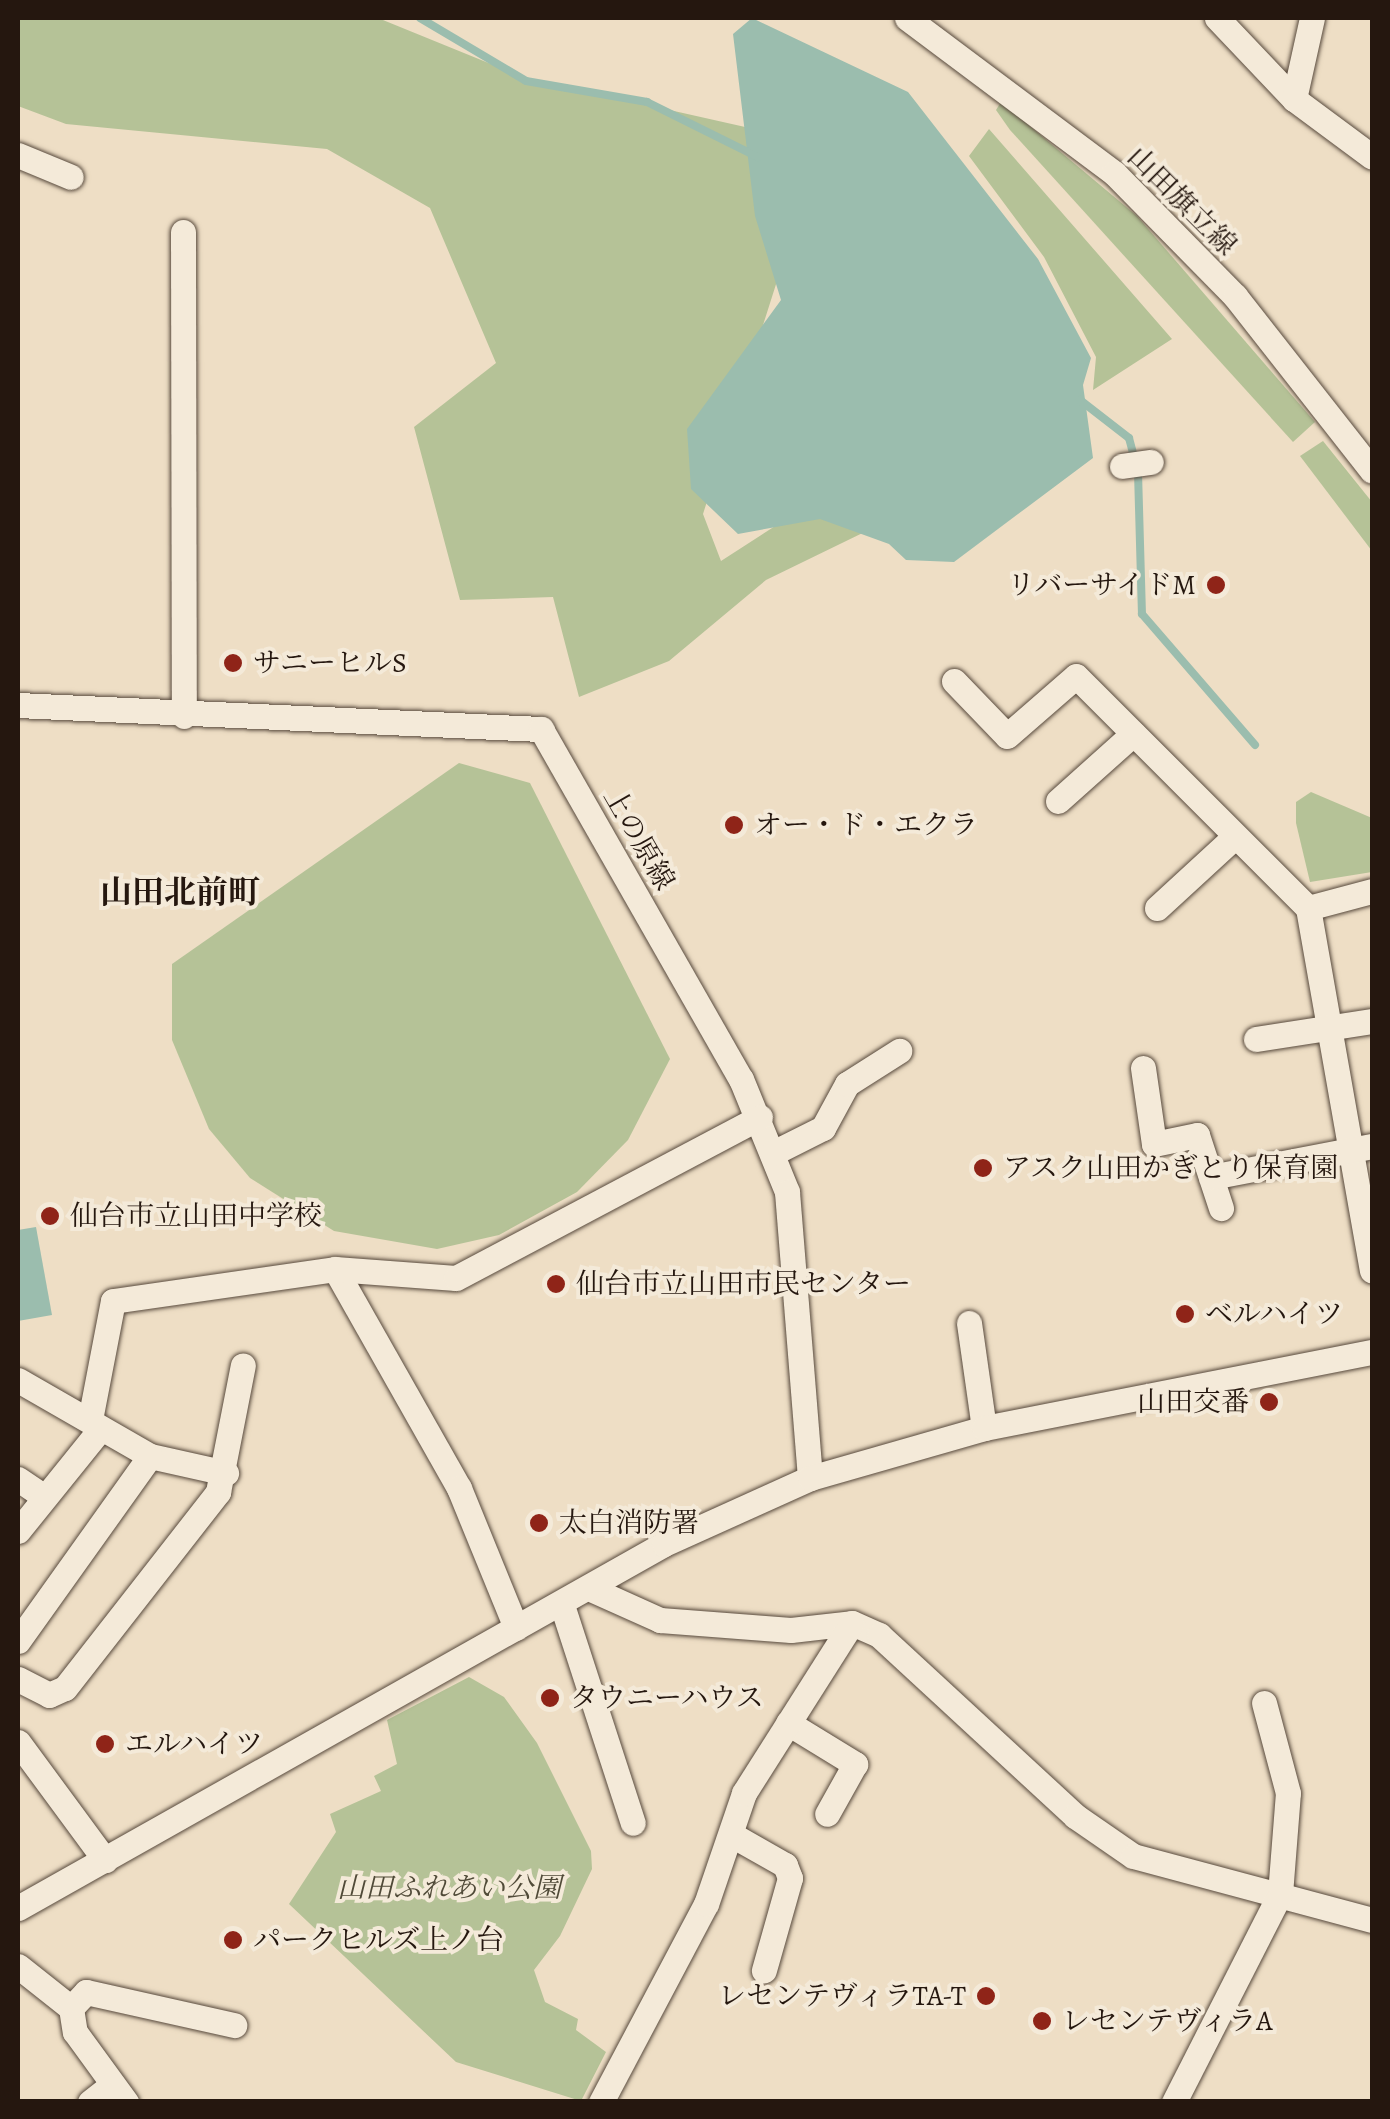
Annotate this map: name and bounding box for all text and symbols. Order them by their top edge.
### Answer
street label: 山田旗立線 [1121,140,1243,262]
place label: リバーサイドM [1004,568,1196,602]
marker: リバーサイドM [1205,574,1227,596]
place label: サニーヒルS [253,646,408,680]
marker: サニーヒルS [222,652,244,674]
street label: 上の原線 [596,782,682,896]
place label: オー・ド・エクラ [754,808,978,842]
marker: オー・ド・エクラ [723,814,745,836]
district label: 山田北前町 [100,873,260,911]
place label: アスク山田かぎとり保育園 [1003,1151,1339,1185]
marker: アスク山田かぎとり保育園 [972,1157,994,1179]
place label: 仙台市立山田中学校 [70,1199,322,1233]
marker: 仙台市立山田中学校 [39,1205,61,1227]
place label: 仙台市立山田市民センター [576,1267,912,1301]
marker: 仙台市立山田市民センター [545,1273,567,1295]
place label: ベルハイツ [1205,1297,1345,1331]
marker: ベルハイツ [1174,1303,1196,1325]
place label: 山田交番 [1137,1385,1249,1419]
marker: 山田交番 [1258,1391,1280,1413]
place label: 太白消防署 [559,1506,699,1540]
marker: 太白消防署 [528,1512,550,1534]
place label: タウニーハウス [570,1681,766,1715]
marker: タウニーハウス [539,1687,561,1709]
place label: エルハイツ [125,1727,265,1761]
marker: エルハイツ [94,1733,116,1755]
park label: 山田ふれあい公園 [337,1871,561,1905]
place label: パークヒルズ上ノ台 [253,1923,505,1957]
marker: パークヒルズ上ノ台 [222,1929,244,1951]
place label: レセンテヴィラTA-T [716,1979,966,2013]
marker: レセンテヴィラTA-T [975,1985,997,2007]
place label: レセンテヴィラA [1062,2004,1274,2038]
marker: レセンテヴィラA [1031,2010,1053,2032]

